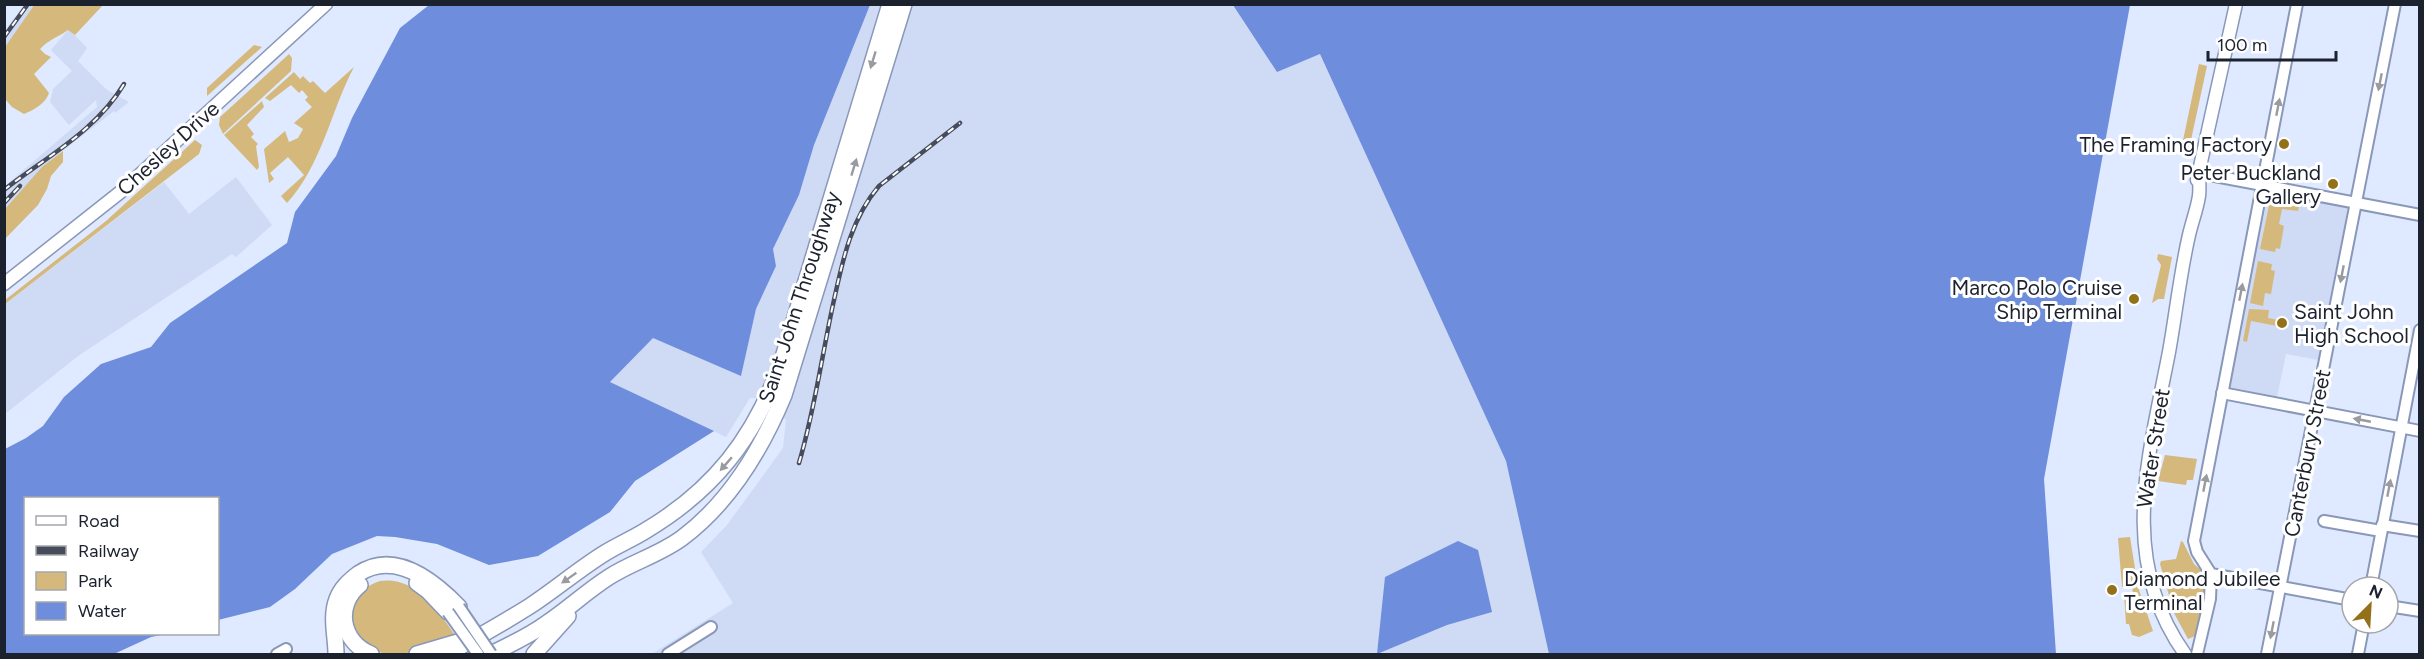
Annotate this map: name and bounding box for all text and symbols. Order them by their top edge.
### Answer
scale bar [2208,24,2336,62]
text: 100 m [2217,34,2267,56]
one-way arrow [868,52,877,70]
one-way arrow [2375,73,2384,92]
street label: Chesley Drive [112,96,224,200]
one-way arrow [2274,97,2283,116]
place label: The Framing Factory [2080,132,2272,157]
marker: The Framing Factory [2277,137,2291,151]
one-way arrow [850,158,859,176]
place label: Peter Buckland Gallery [2181,160,2321,209]
marker: Peter Buckland Gallery [2326,177,2340,191]
street label: Saint John Throughway [753,188,845,406]
one-way arrow [2337,265,2346,284]
place label: Marco Polo Cruise Ship Terminal [1952,275,2122,324]
one-way arrow [2237,282,2246,301]
marker: Marco Polo Cruise Ship Terminal [2127,292,2141,306]
place label: Saint John High School [2294,299,2409,348]
marker: Saint John High School [2275,316,2289,330]
street label: Canterbury Street [2278,367,2336,539]
street label: Water Street [2131,386,2175,509]
one-way arrow [2352,415,2371,424]
one-way arrow [720,456,733,471]
one-way arrow [2201,473,2210,492]
one-way arrow [2385,479,2394,498]
legend [24,497,219,635]
text: Road [78,510,119,532]
text: Railway [78,540,140,562]
place label: Diamond Jubilee Terminal [2124,566,2281,615]
text: Park [78,570,113,592]
one-way arrow [562,572,578,584]
north arrow [2340,575,2400,635]
text: N [2366,581,2385,603]
marker: Diamond Jubilee Terminal [2105,583,2119,597]
text: Water [78,600,126,622]
one-way arrow [2267,621,2276,640]

